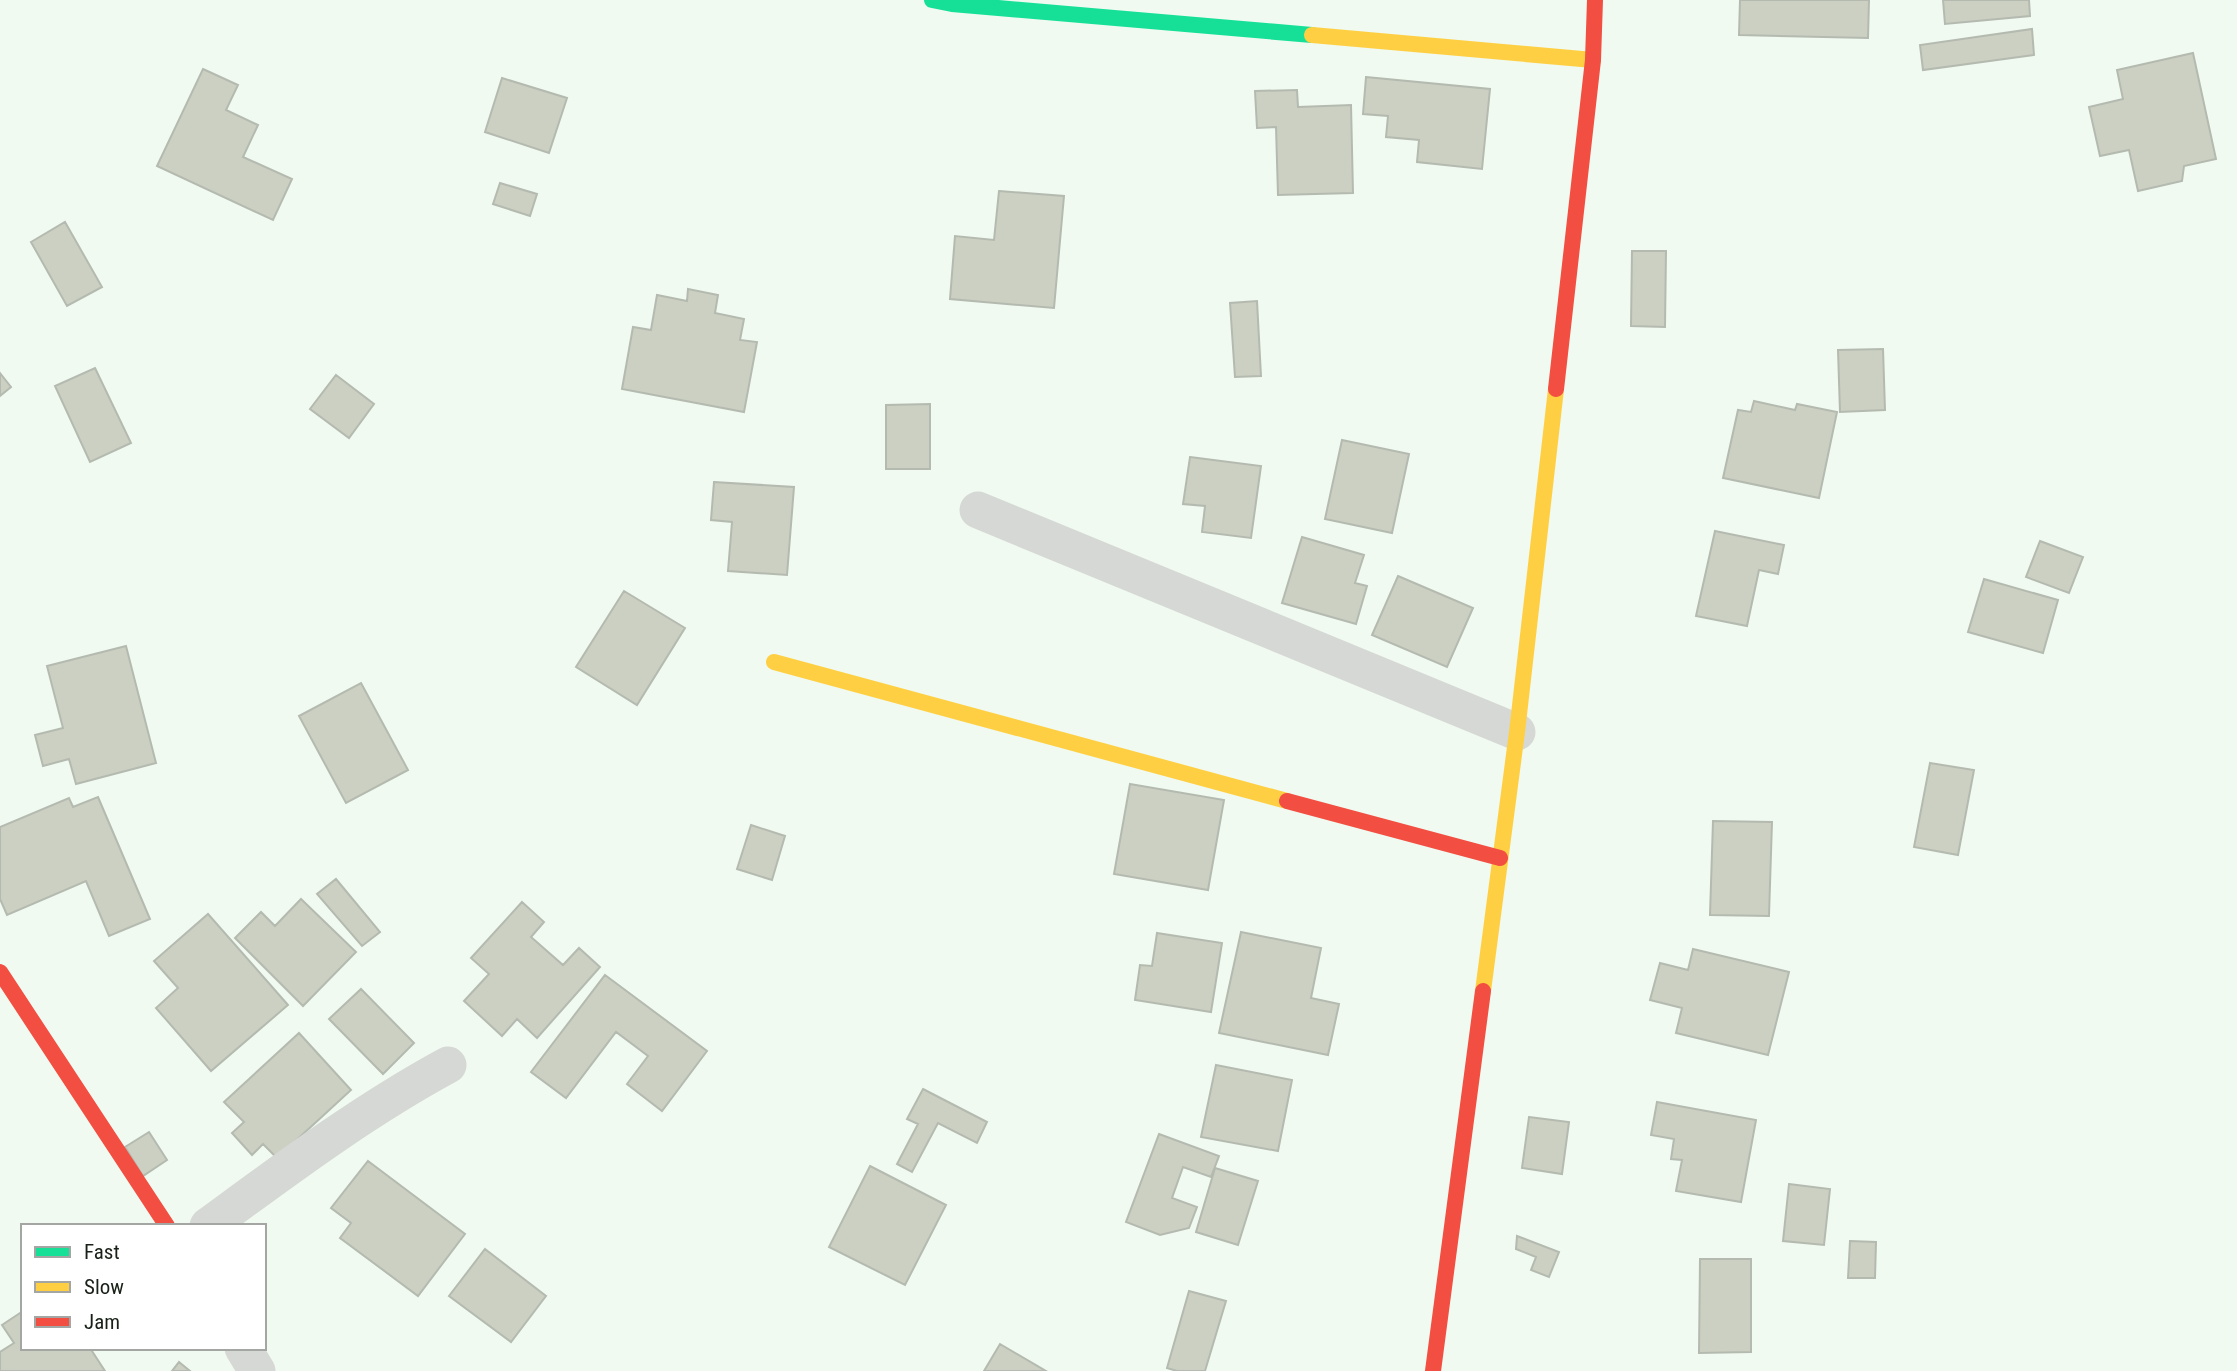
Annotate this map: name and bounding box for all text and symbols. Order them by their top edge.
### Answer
legend [21,1224,266,1350]
text: Fast [84,1240,120,1264]
text: Slow [84,1275,124,1299]
text: Jam [84,1310,120,1334]

